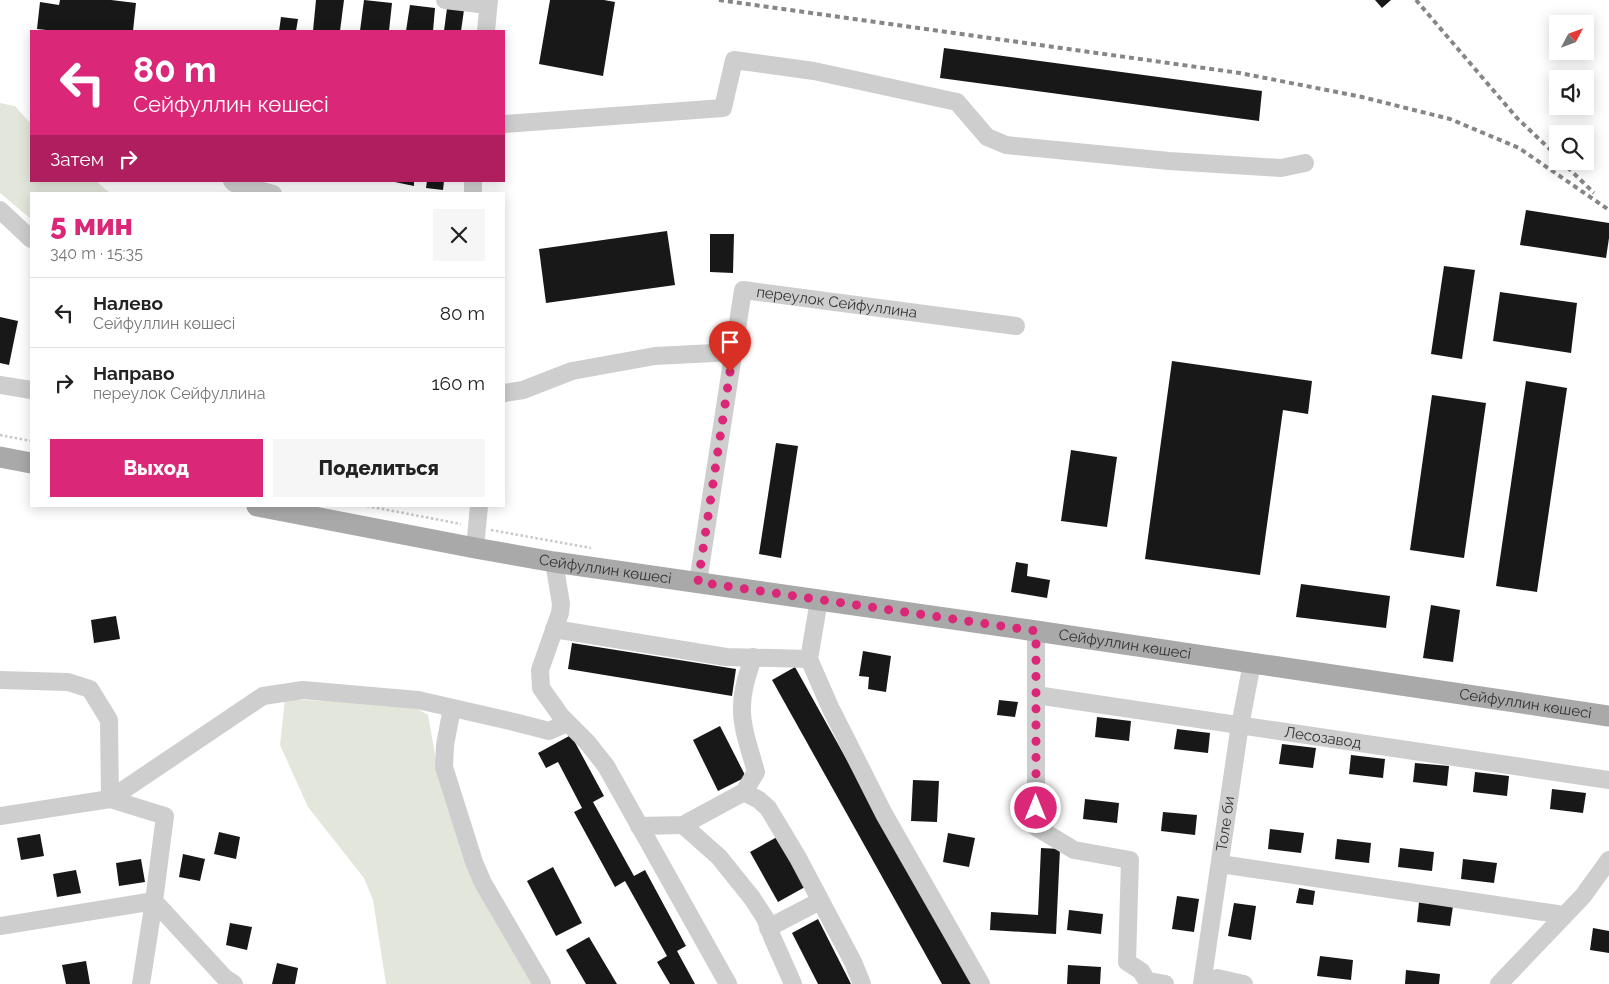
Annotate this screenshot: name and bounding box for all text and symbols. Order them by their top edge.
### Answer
north arrow [1549,15,1594,60]
map controls [1549,15,1594,170]
text: 80 m [133,49,217,90]
icon: left [50,50,115,115]
button: sound [1549,70,1594,115]
text: Сейфуллин көшесі [133,91,329,117]
button: search [1549,125,1594,170]
icon: right [114,145,142,173]
text: Затем [50,148,104,170]
text: 5 мин [50,207,133,242]
button: close [433,209,485,261]
text: 340 m · 15:35 [50,244,143,263]
street label: переулок Сейфуллина [755,283,918,322]
text: Налево [93,292,163,314]
icon: left [50,299,78,327]
text: 80 m [440,302,485,324]
text: Сейфуллин көшесі [93,314,235,333]
pin [709,321,751,372]
icon: arrive [716,328,744,356]
text: Направо [93,362,174,384]
icon: right [50,369,78,397]
text: 160 m [431,372,485,394]
text: переулок Сейфуллина [93,384,265,403]
button: Выход [50,439,263,497]
button: Поделиться [273,439,485,497]
street label: Сейфуллин көшесі [538,551,673,588]
street label: Сейфуллин көшесі [1057,625,1192,663]
street label: Сейфуллин көшесі [1458,685,1593,722]
street label: Лесозавод [1283,723,1363,752]
position arrow [1009,781,1061,833]
street label: Толе би [1213,795,1238,853]

